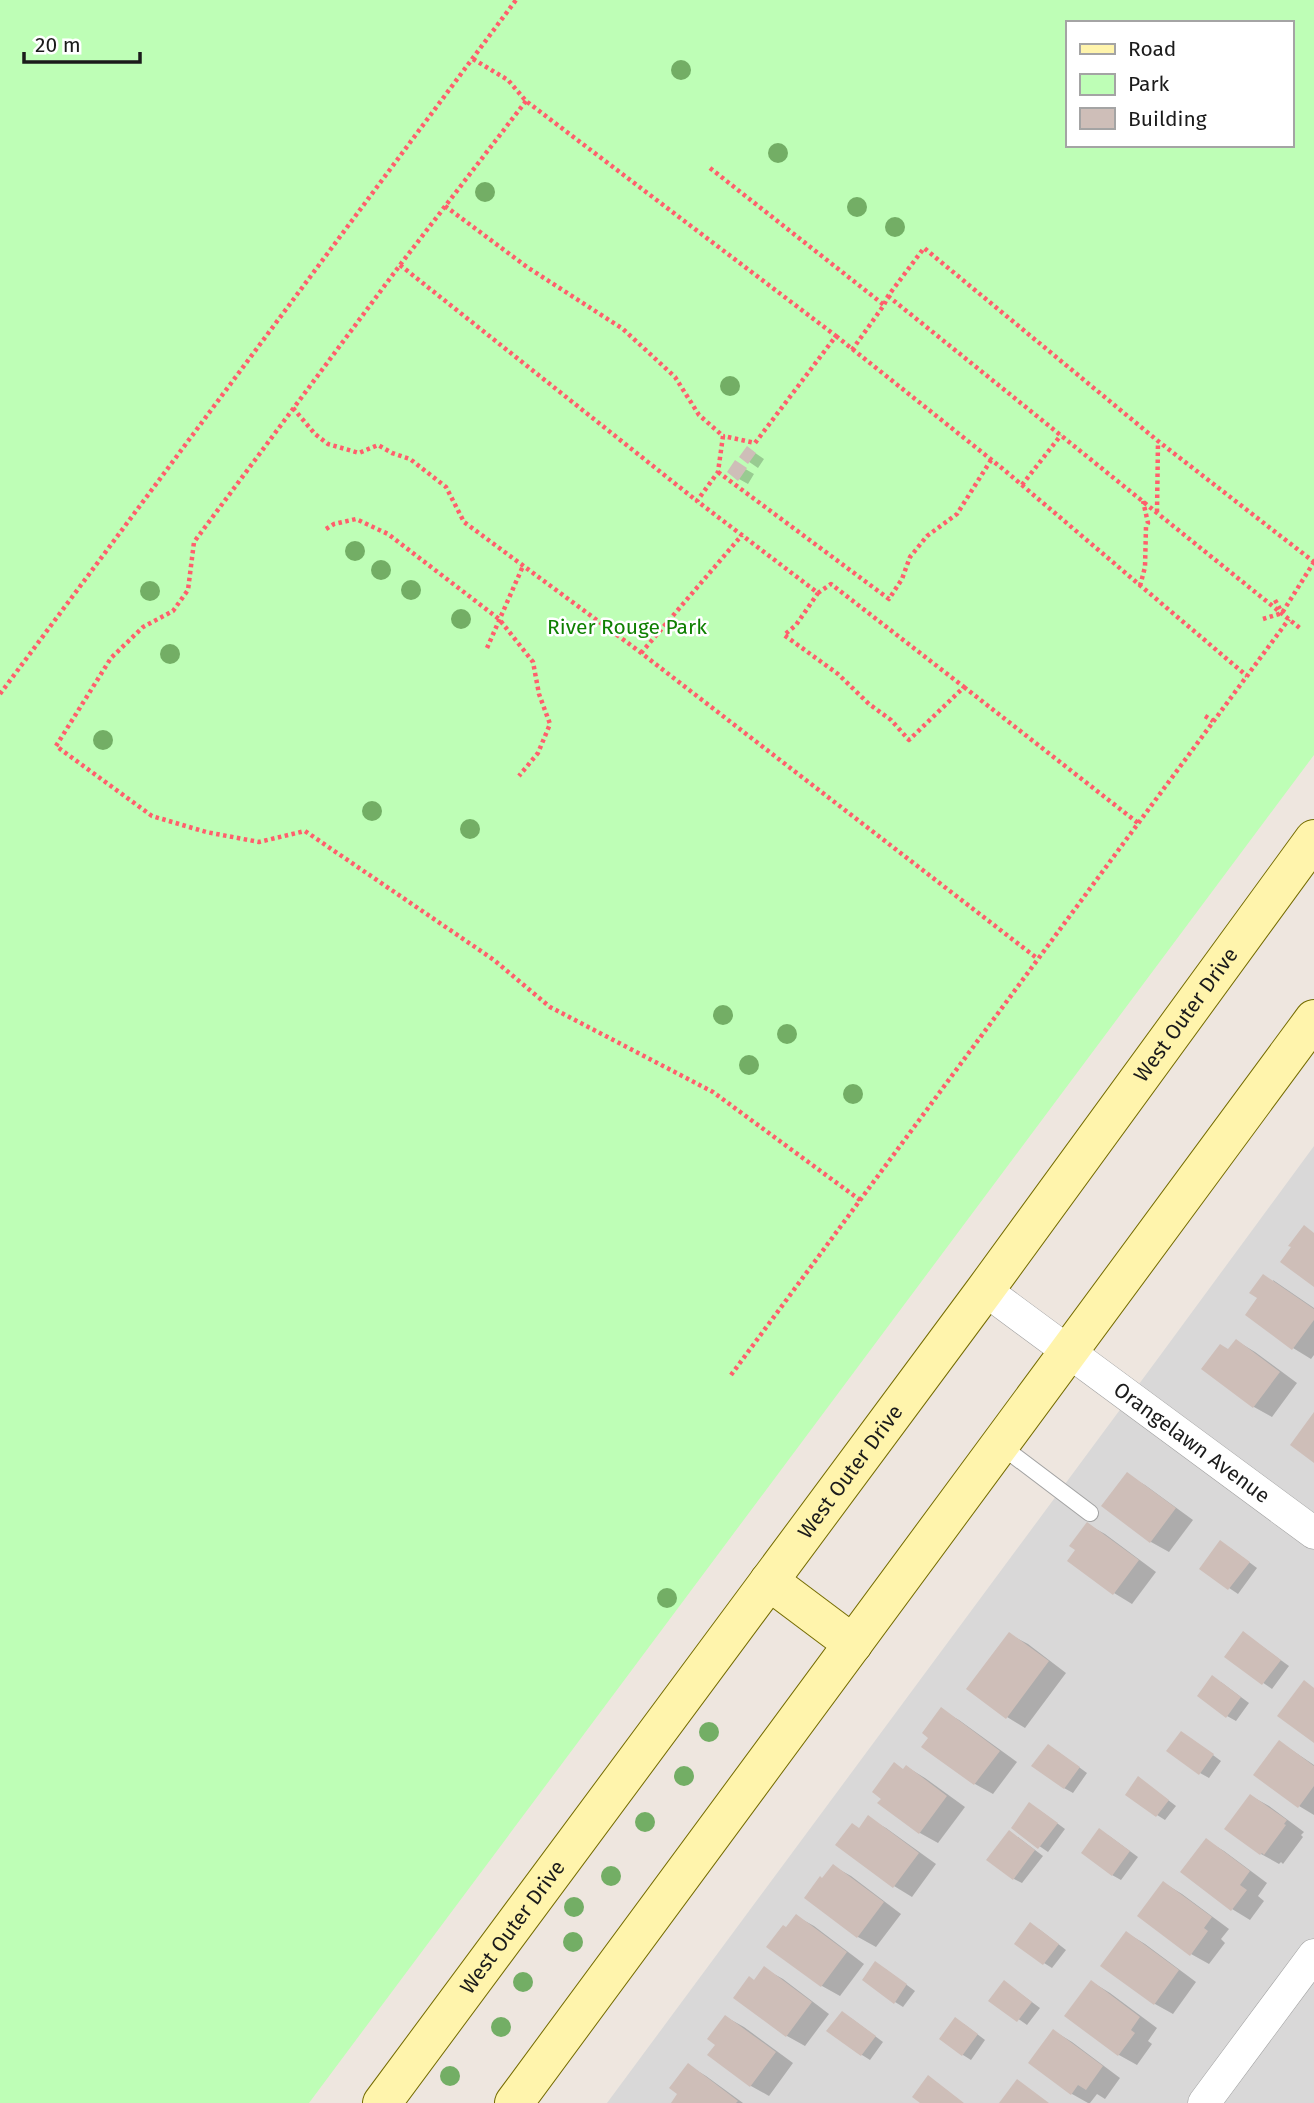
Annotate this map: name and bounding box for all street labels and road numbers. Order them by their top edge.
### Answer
street label: West Outer Drive [1128,942,1244,1087]
street label: Orangelawn Avenue [1108,1376,1275,1509]
street label: West Outer Drive [792,1400,908,1544]
street label: West Outer Drive [454,1855,571,1999]

